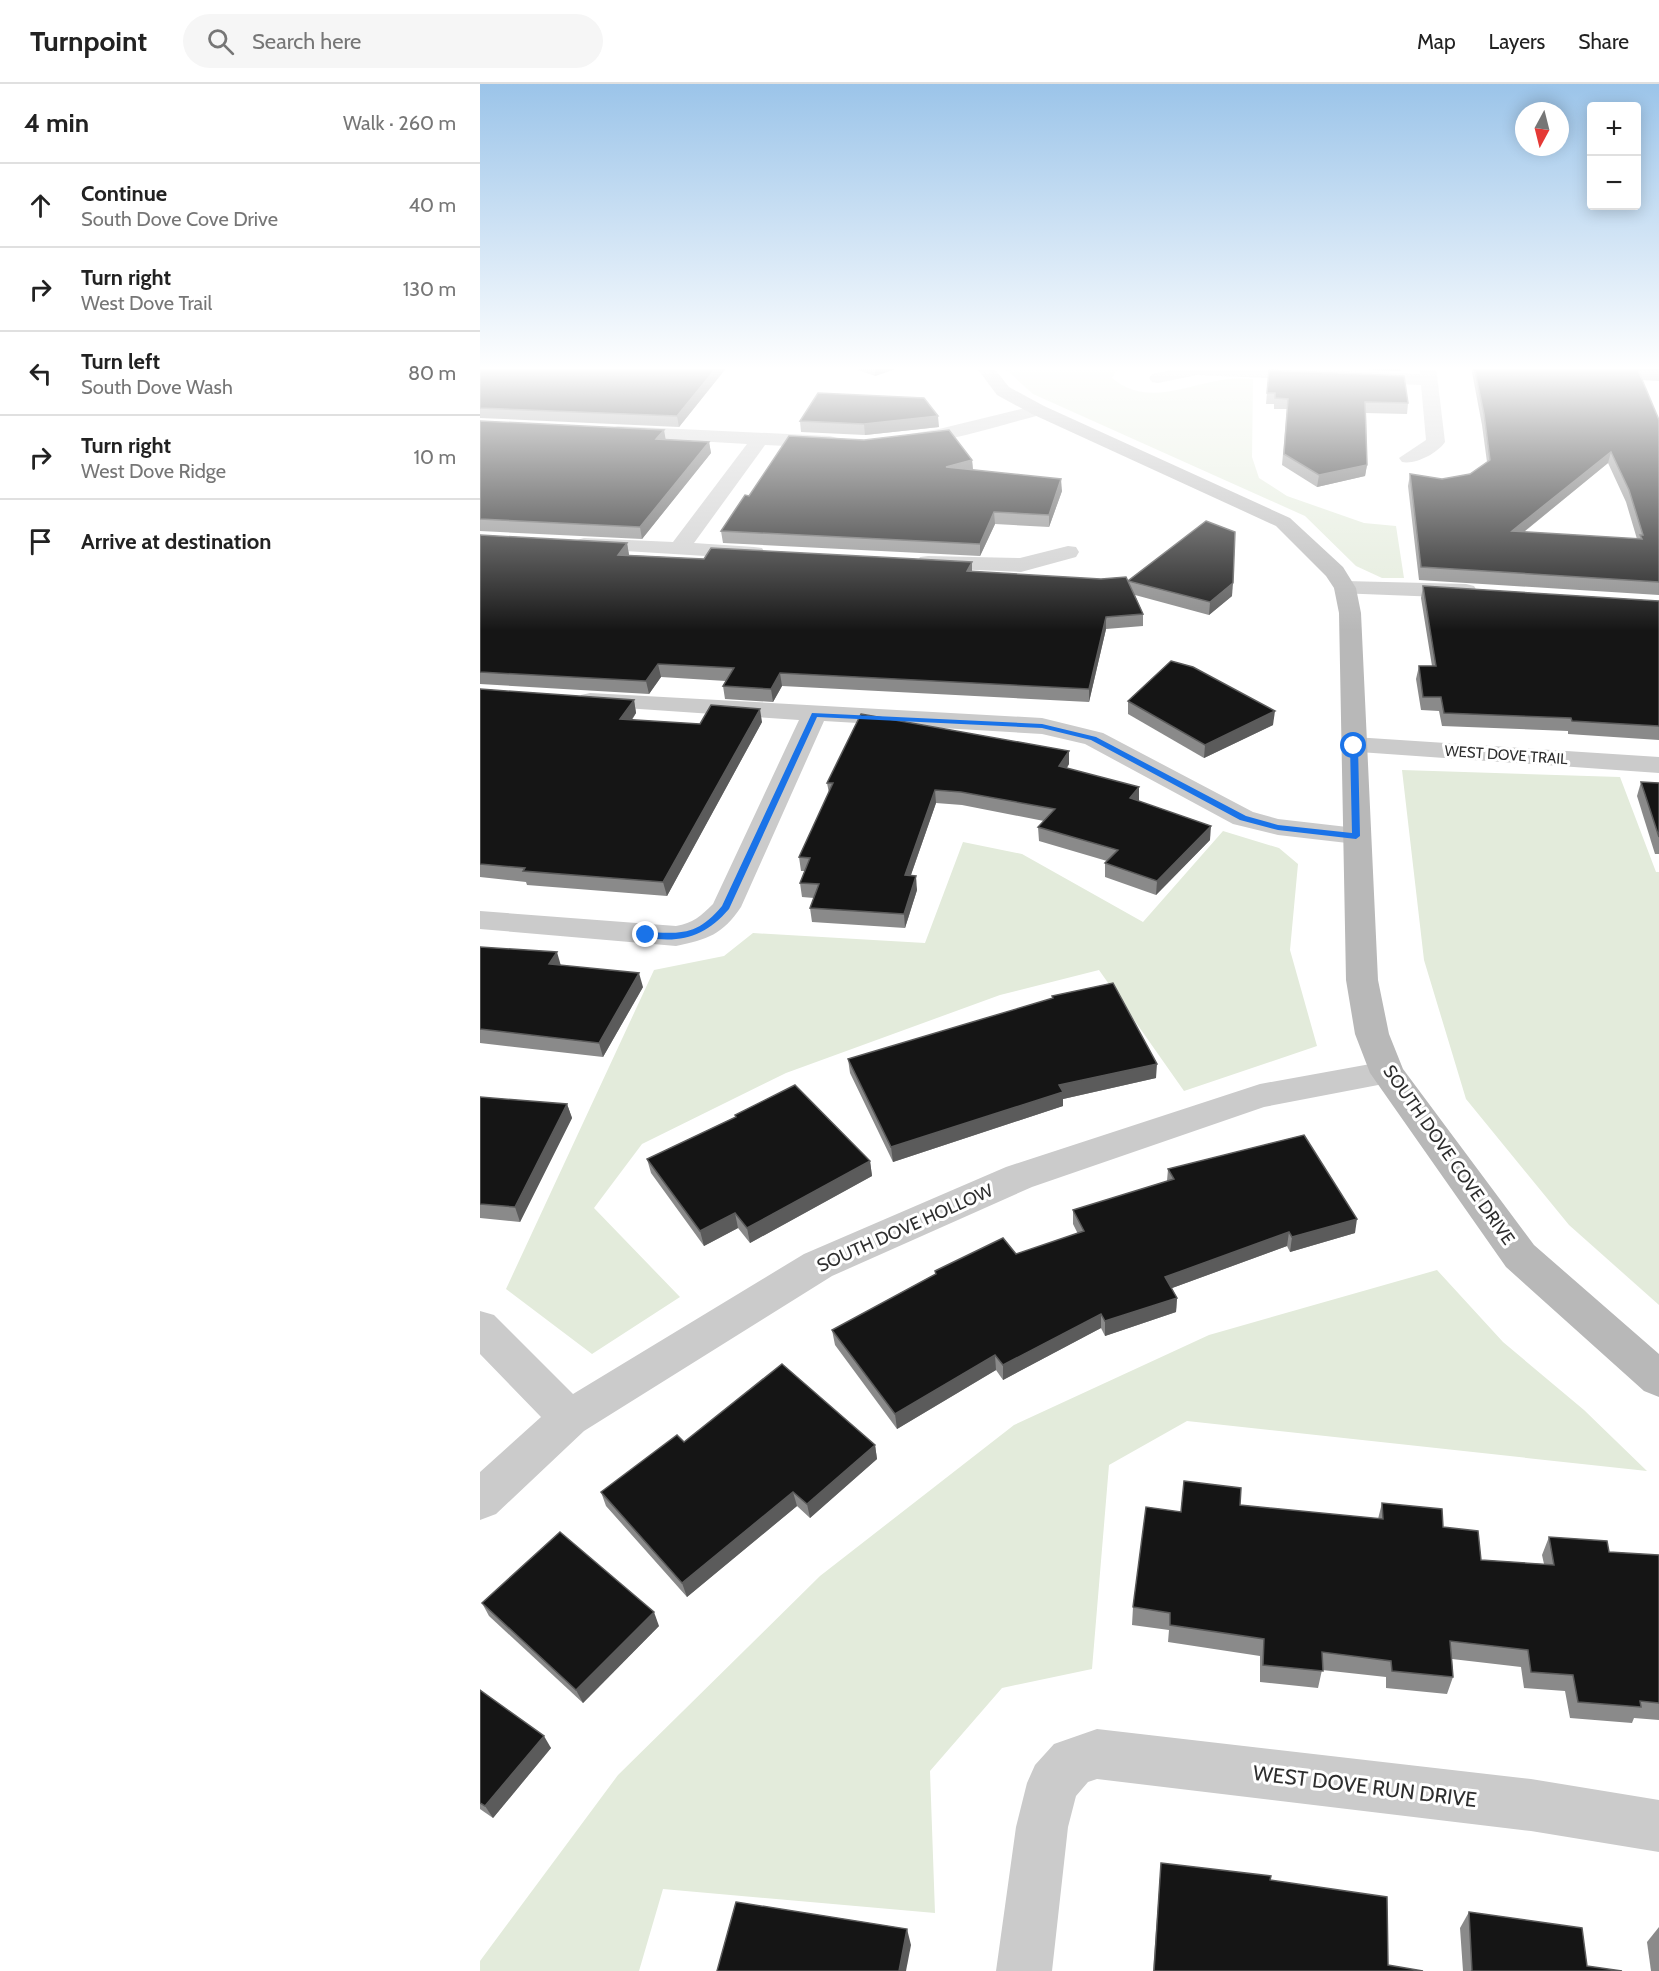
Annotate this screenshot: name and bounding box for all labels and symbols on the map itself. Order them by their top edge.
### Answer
north arrow [1515,102,1569,156]
route start [1340,732,1366,758]
street label: WEST DOVE TRAIL [1444,742,1569,768]
route end [632,921,658,947]
street label: SOUTH DOVE COVE DRIVE [1378,1061,1520,1249]
street label: SOUTH DOVE HOLLOW [814,1179,996,1277]
street label: WEST DOVE RUN DRIVE [1252,1760,1478,1812]

